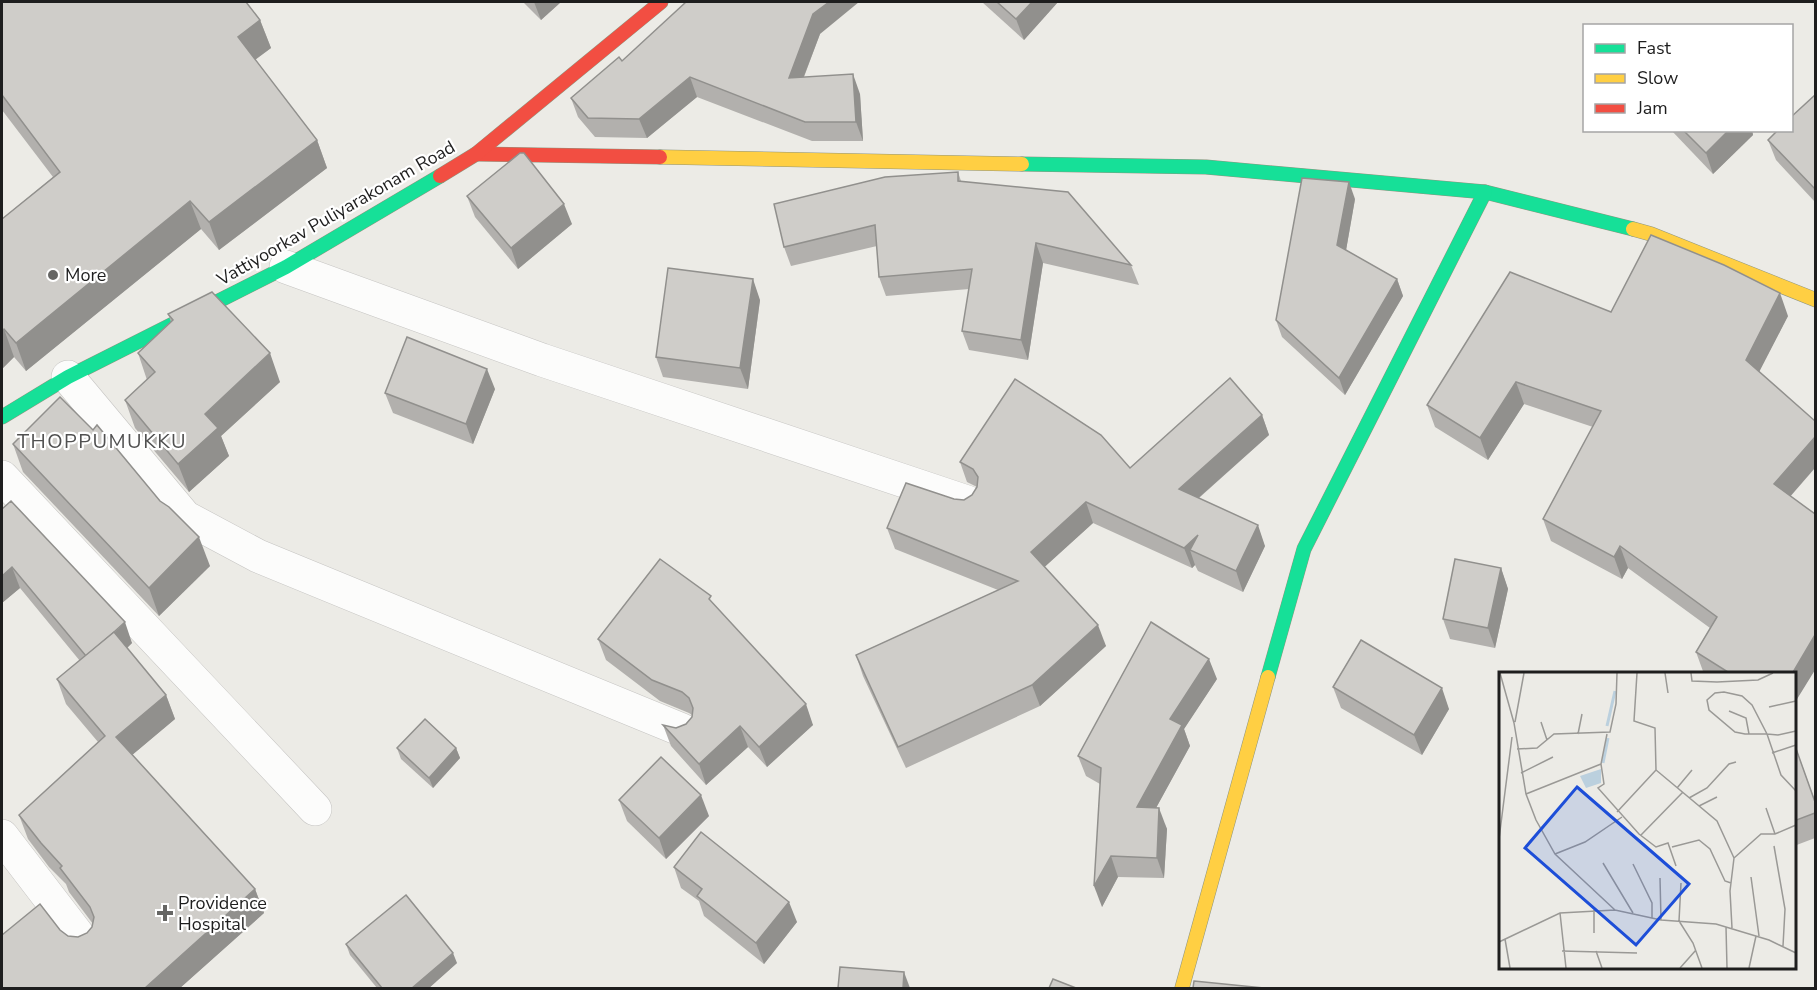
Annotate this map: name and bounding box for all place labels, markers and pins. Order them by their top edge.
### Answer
place label: More [65,263,106,287]
marker: More [46,268,60,282]
place label: Providence Hospital [178,891,267,936]
marker: Providence Hospital [156,904,174,922]

